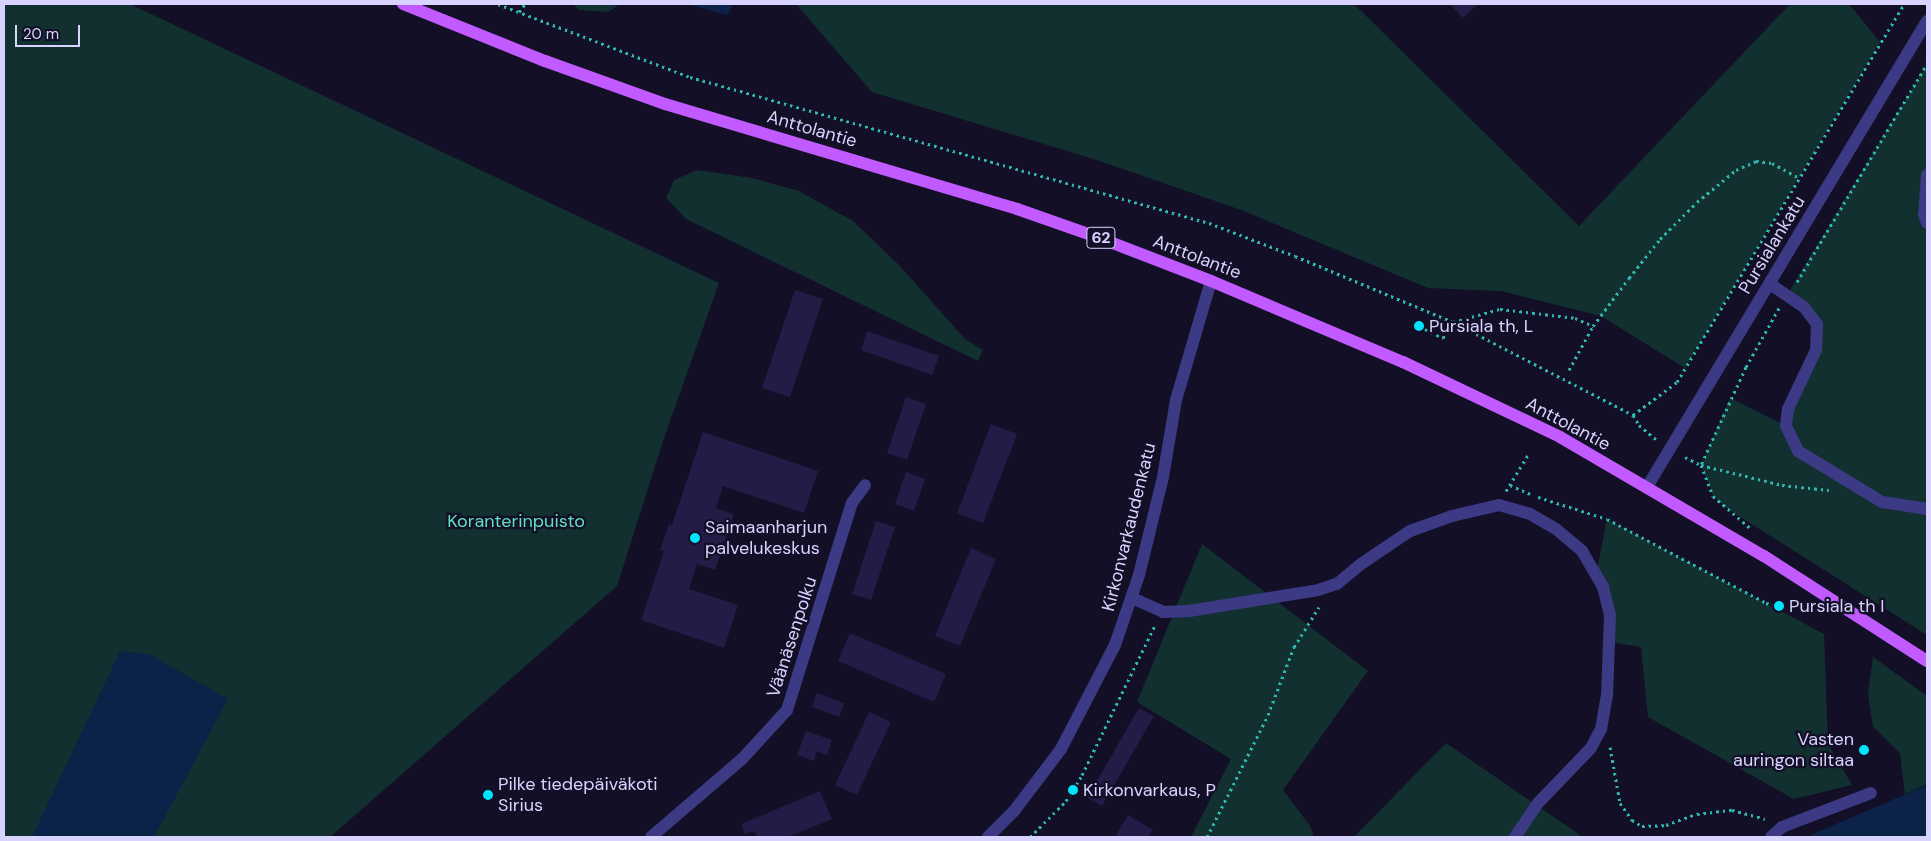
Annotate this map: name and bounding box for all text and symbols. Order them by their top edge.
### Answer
scale bar [18,15,82,47]
text: 20 m [23,24,59,44]
street label: Anttolantie [765,106,859,152]
street label: Pursialankatu [1734,192,1810,298]
road number: 62 [1086,224,1116,252]
street label: Anttolantie [1150,230,1244,284]
place label: Pursiala th, L [1429,315,1533,337]
marker: Pursiala th, L [1413,320,1425,332]
street label: Anttolantie [1522,393,1614,455]
street label: Kirkonvarkaudenkatu [1098,440,1160,614]
park label: Koranterinpuisto [447,510,585,532]
place label: Saimaanharjun palvelukeskus [705,517,827,560]
marker: Saimaanharjun palvelukeskus [689,532,701,544]
street label: Väänäsenpolku [762,574,822,700]
place label: Pursiala th I [1789,595,1885,617]
marker: Pursiala th I [1773,600,1785,612]
place label: Vasten auringon siltaa [1733,729,1854,772]
marker: Vasten auringon siltaa [1858,744,1870,756]
place label: Pilke tiedepäiväkoti Sirius [498,774,658,816]
place label: Kirkonvarkaus, P [1083,779,1216,801]
marker: Kirkonvarkaus, P [1067,784,1079,796]
marker: Pilke tiedepäiväkoti Sirius [482,789,494,801]

